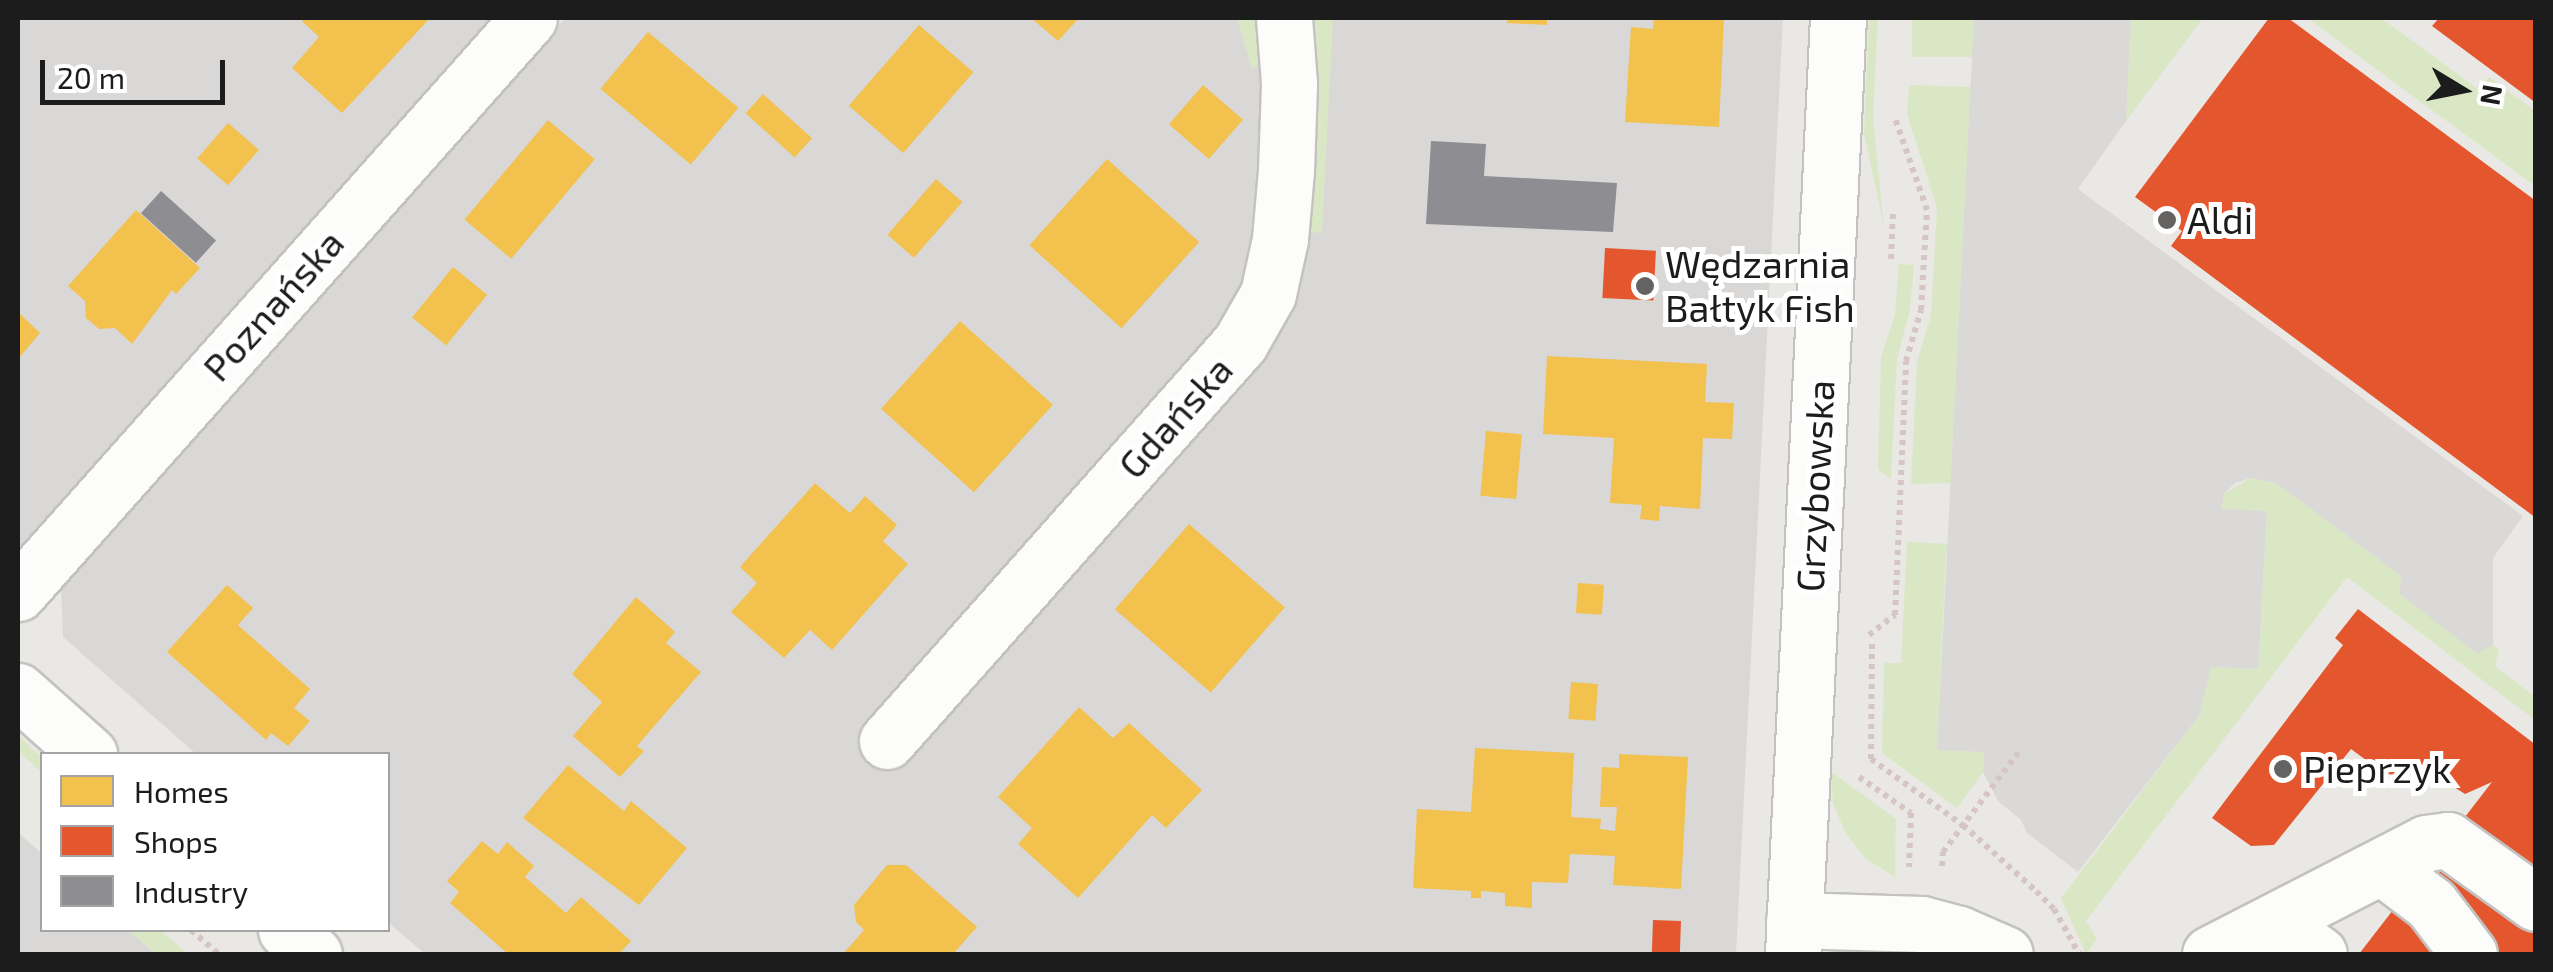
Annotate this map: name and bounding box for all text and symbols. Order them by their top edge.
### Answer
scale bar [45,40,230,102]
north arrow [2413,40,2513,140]
text: 20 m [57,59,125,95]
text: N [2474,82,2511,108]
place label: Aldi [2187,197,2253,243]
marker: Aldi [2156,209,2178,231]
street label: Poznańska [193,220,353,390]
place label: Wędzarnia Bałtyk Fish [1665,241,1855,330]
marker: Wędzarnia Bałtyk Fish [1634,275,1656,297]
street label: Gdańska [1109,347,1241,487]
street label: Grzybowska [1787,379,1843,593]
place label: Pieprzyk [2303,746,2451,792]
legend [40,752,390,932]
marker: Pieprzyk [2272,758,2294,780]
text: Homes [134,773,229,809]
text: Shops [134,823,218,859]
text: Industry [134,873,248,909]

